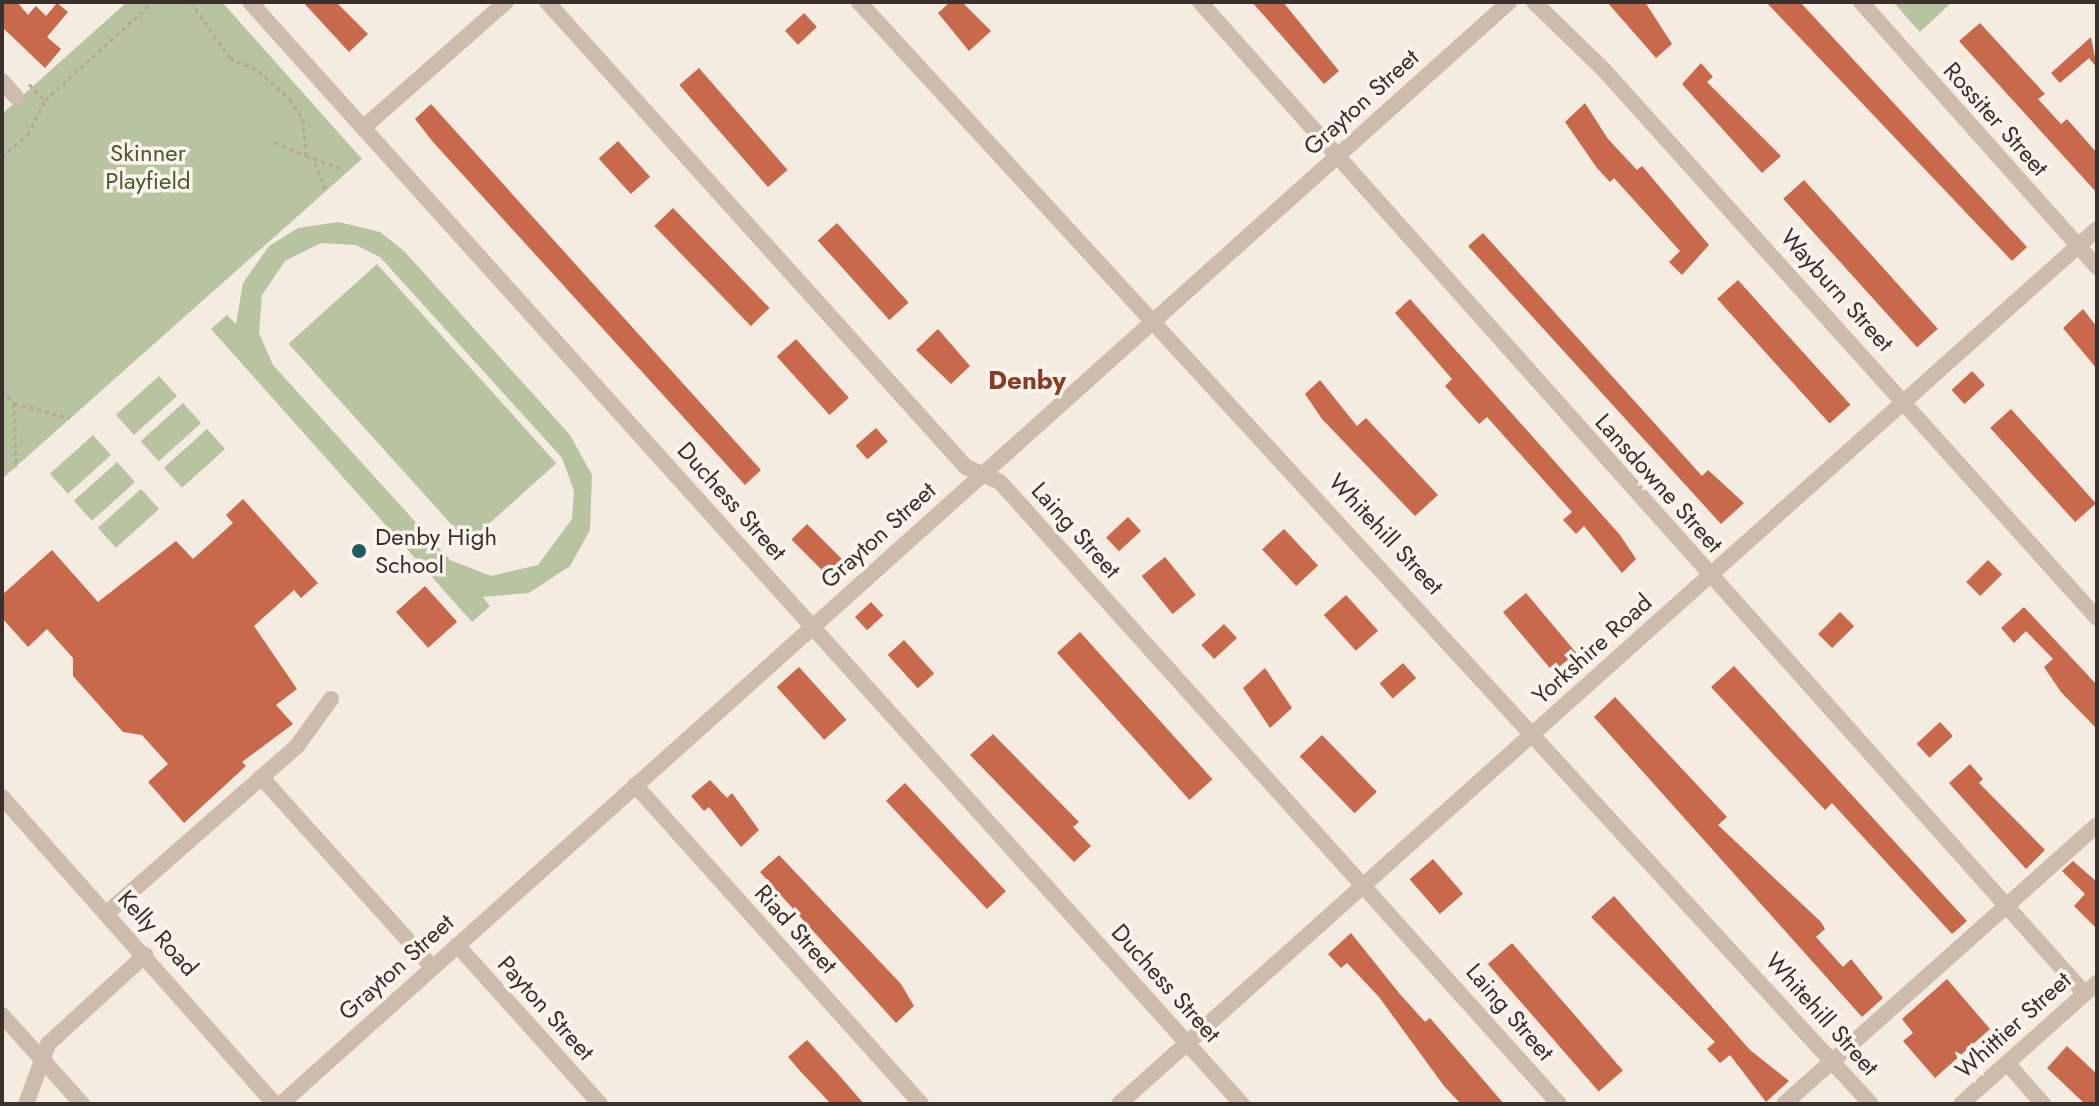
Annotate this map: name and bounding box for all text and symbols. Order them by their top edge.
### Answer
street label: Grayton Street [1298,43,1424,161]
street label: Rossiter Street [1937,56,2055,182]
park label: Skinner Playfield [105,139,191,195]
street label: Wayburn Street [1774,223,1900,357]
district label: Denby [988,365,1066,397]
street label: Lansdowne Street [1589,408,1729,558]
street label: Duchess Street [671,436,793,566]
street label: Whitehill Street [1323,467,1449,601]
street label: Grayton Street [815,476,941,594]
street label: Laing Street [1025,476,1127,584]
place label: Denby High School [375,523,497,579]
marker: Denby High School [350,542,368,560]
street label: Yorkshire Road [1526,588,1658,710]
street label: Riad Street [749,879,843,979]
street label: Kelly Road [112,884,204,982]
street label: Grayton Street [333,908,459,1026]
street label: Duchess Street [1105,918,1227,1048]
street label: Whitehill Street [1759,947,1885,1081]
street label: Payton Street [492,950,600,1066]
street label: Laing Street [1460,958,1560,1066]
street label: Whittier Street [1949,966,2077,1084]

